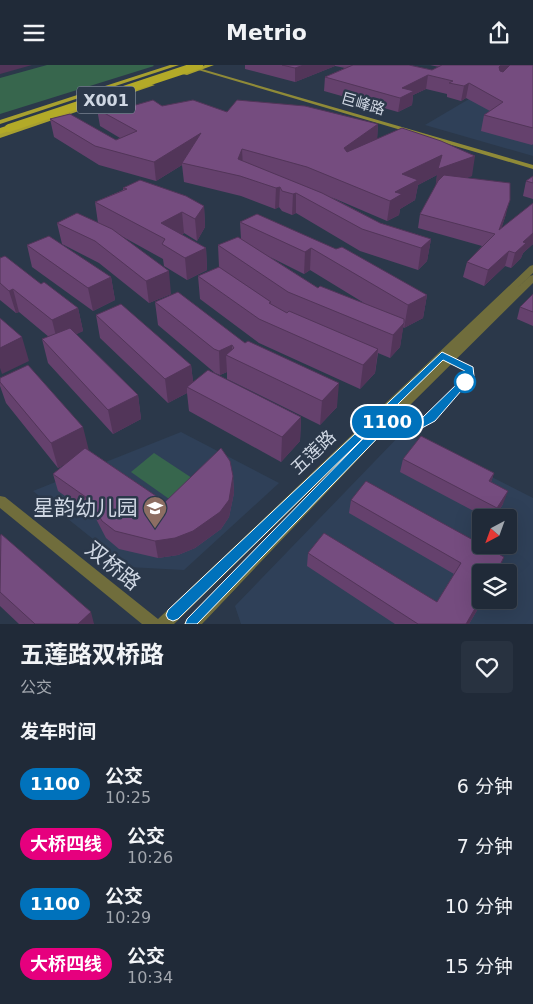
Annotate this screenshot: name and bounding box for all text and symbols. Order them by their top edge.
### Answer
icon: menu [20,19,48,47]
icon: share [485,19,513,47]
text: Metrio [226,20,307,45]
road number: X001 [77,87,135,113]
street label: 巨峰路 [339,89,387,119]
unlabelled marker [454,371,476,393]
line badge: 1100 [352,406,422,438]
text: 1100 [362,411,412,432]
street label: 五莲路 [286,426,340,478]
school or university icon: 星韵幼儿园 [142,495,168,529]
place label: 星韵幼儿园 [33,496,138,520]
north arrow [472,509,518,554]
map controls [472,509,517,609]
street label: 双桥路 [81,537,145,595]
button: layers [472,564,517,609]
text: 五莲路双桥路 [20,641,164,669]
button: heart [461,641,513,693]
text: 公交 [20,678,52,697]
text: 发车时间 [20,720,96,742]
text: 公交 [105,765,143,787]
text: 1100 [30,773,80,794]
text: 6 分钟 [457,775,513,797]
text: 10:25 [105,788,151,807]
text: 公交 [127,825,165,847]
text: 大桥四线 [30,833,102,854]
text: 7 分钟 [457,835,513,857]
text: 10:26 [127,848,173,867]
text: 公交 [105,885,143,907]
text: 1100 [30,893,80,914]
text: 10 分钟 [445,895,513,917]
text: 10:29 [105,908,151,927]
text: 公交 [127,945,165,967]
text: 大桥四线 [30,953,102,974]
text: 15 分钟 [445,955,513,977]
text: 10:34 [127,968,173,987]

